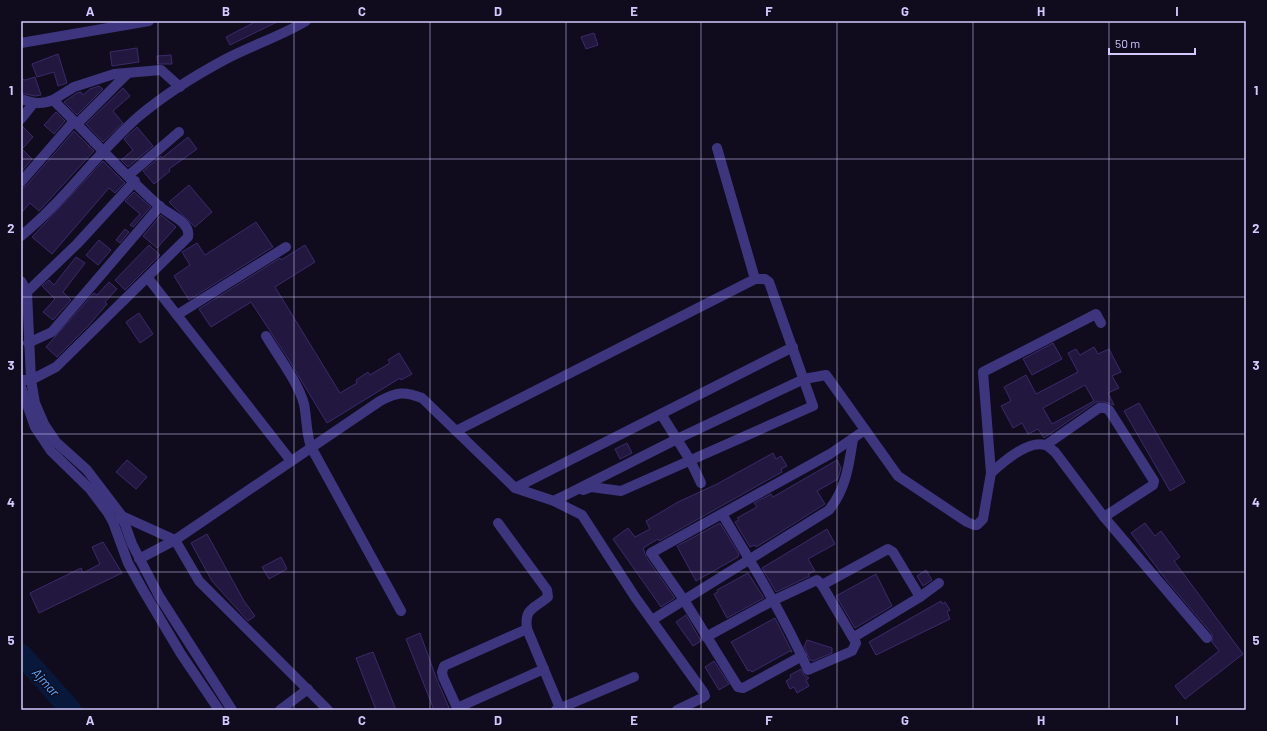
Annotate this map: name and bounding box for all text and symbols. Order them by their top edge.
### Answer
text: A [86,3,95,19]
text: B [222,3,230,19]
text: C [358,3,366,19]
text: D [494,3,502,19]
text: E [630,3,638,19]
text: F [765,3,773,19]
text: G [901,3,909,19]
text: H [1037,3,1045,19]
text: I [1175,3,1179,19]
scale bar [1109,30,1195,56]
text: 50 m [1115,36,1140,50]
text: 1 [9,82,13,98]
text: 1 [1254,82,1258,98]
text: 2 [7,220,15,236]
text: 2 [1252,220,1260,236]
text: 3 [7,357,15,373]
text: 3 [1252,357,1260,373]
text: 4 [7,494,15,510]
text: 4 [1252,494,1260,510]
text: 5 [7,632,15,648]
text: 5 [1252,632,1260,648]
water label: Ajmar [29,665,63,700]
text: A [86,712,95,728]
text: B [222,712,230,728]
text: C [358,712,366,728]
text: D [494,712,502,728]
text: E [630,712,638,728]
text: F [765,712,773,728]
text: G [901,712,909,728]
text: H [1037,712,1045,728]
text: I [1175,712,1179,728]

